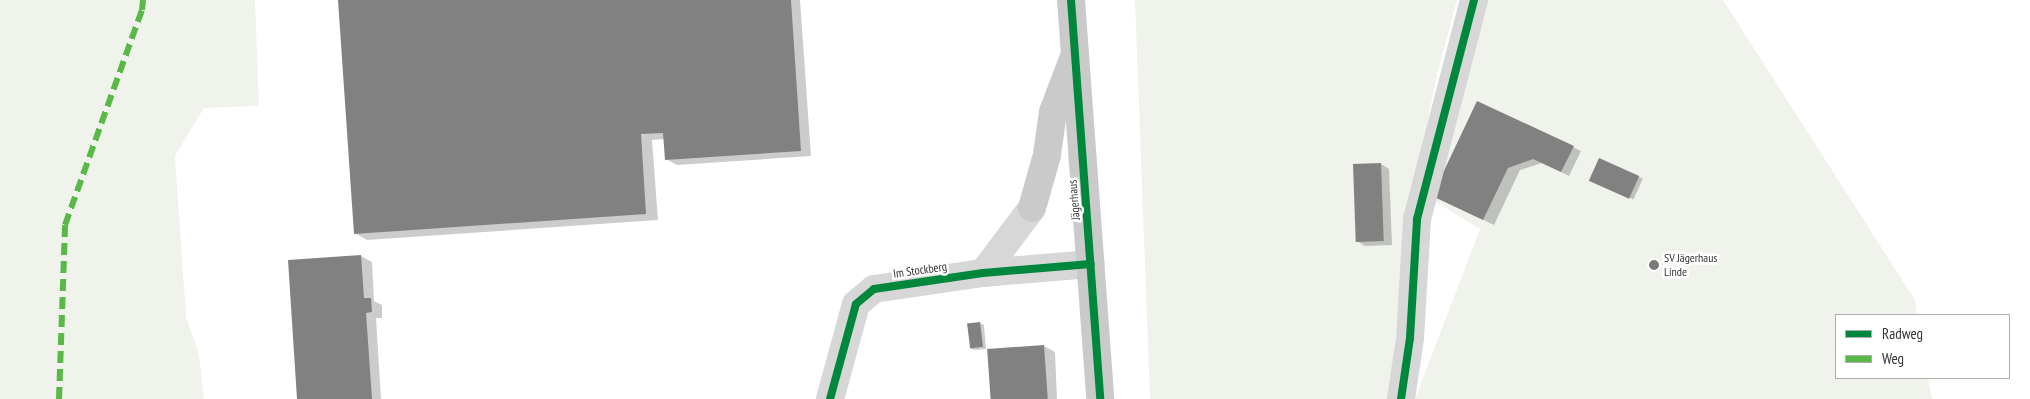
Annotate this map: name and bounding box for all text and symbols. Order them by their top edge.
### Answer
street label: Jägerhaus [1065,179,1083,221]
place label: SV Jägerhaus Linde [1664,251,1718,279]
street label: Im Stockberg [892,259,948,281]
marker: SV Jägerhaus Linde [1648,259,1660,271]
legend [1835,314,2010,379]
text: Radweg [1882,324,1923,343]
text: Weg [1882,349,1904,368]

